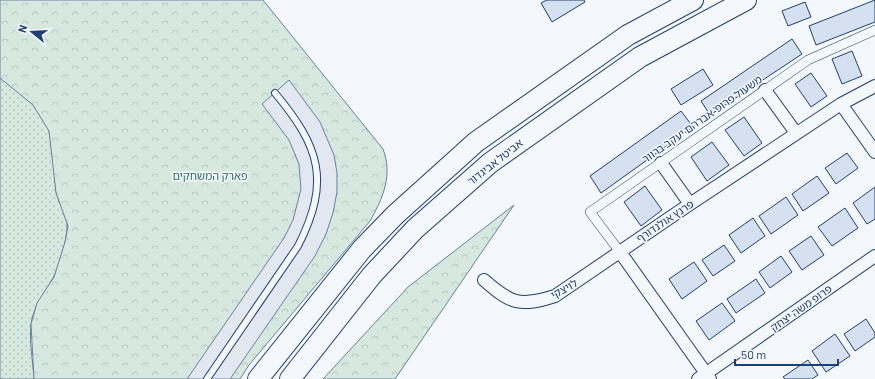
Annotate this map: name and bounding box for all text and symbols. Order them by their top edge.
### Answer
north arrow [12,12,52,52]
text: N [15,23,29,34]
street label: משעול פרופ' אברהם יעקב ברוור [639,72,764,165]
street label: אביטל אביגדור [464,136,525,187]
park label: פארק המשחקים [172,169,248,182]
street label: פרנץ אולנדורף [634,196,696,244]
street label: לויצקי [548,276,580,301]
street label: פרופ משה יצחק [767,281,834,334]
scale bar [735,341,838,367]
text: 50 m [741,347,766,361]

